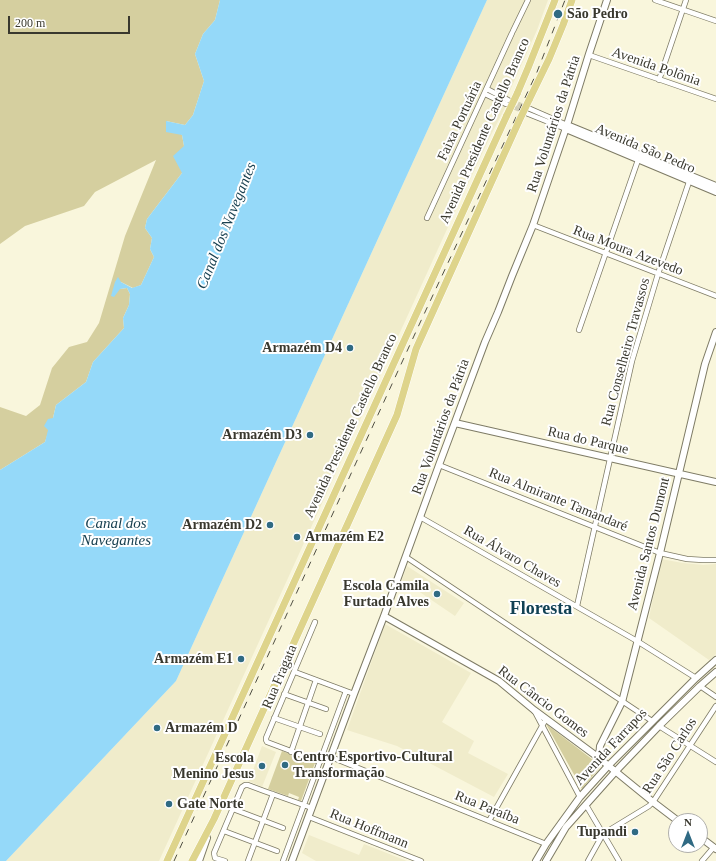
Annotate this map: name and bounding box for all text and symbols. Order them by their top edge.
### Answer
place label: São Pedro [567,6,628,22]
scale bar [10,8,132,34]
marker: São Pedro [552,8,564,20]
text: 200 m [15,16,45,30]
street label: Avenida Presidente Castello Branco [436,36,534,226]
street label: Avenida Polônia [609,44,703,90]
street label: Rua Voluntários da Pátria [524,53,584,195]
street label: Faixa Portuária [434,79,486,163]
street label: Avenida São Pedro [592,120,698,178]
water label: Canal dos Navegantes [193,160,261,292]
street label: Rua Moura Azevedo [571,222,685,280]
street label: Rua Conselheiro Travassos [598,276,654,428]
street label: Avenida Presidente Castello Branco [301,331,401,521]
place label: Armazém D4 [262,340,342,356]
marker: Armazém D4 [345,343,355,353]
street label: Rua Voluntários da Pátria [409,357,473,497]
street label: Rua do Parque [546,424,630,458]
place label: Armazém D3 [222,427,302,443]
marker: Armazém D3 [305,430,315,440]
street label: Rua Almirante Tamandaré [486,464,630,536]
street label: Avenida Santos Dumont [624,476,674,612]
water label: Canal dos Navegantes [81,515,151,550]
place label: Armazém D2 [182,517,262,533]
marker: Armazém D2 [265,520,275,530]
street label: Rua Álvaro Chaves [460,522,564,592]
place label: Armazém E2 [305,529,384,545]
marker: Armazém E2 [292,532,302,542]
place label: Escola Camila Furtado Alves [343,578,429,610]
marker: Escola Camila Furtado Alves [432,589,442,599]
district label: Floresta [510,598,572,620]
street label: Rua Fragata [259,642,301,712]
place label: Armazém E1 [154,651,233,667]
marker: Armazém E1 [236,654,246,664]
street label: Rua Câncio Gomes [494,663,592,741]
street label: Avenida Farrapos [571,705,651,789]
street label: Rua São Carlos [639,715,701,797]
place label: Armazém D [165,720,238,736]
marker: Armazém D [152,723,162,733]
place label: Centro Esportivo-Cultural Transformação [293,749,453,782]
place label: Escola Menino Jesus [173,750,254,782]
marker: Centro Esportivo-Cultural Transformação [280,760,290,770]
marker: Escola Menino Jesus [257,761,267,771]
street label: Rua Paraíba [452,787,522,829]
place label: Gate Norte [177,796,243,812]
marker: Gate Norte [164,799,174,809]
street label: Rua Hoffmann [327,806,411,852]
north arrow [668,813,708,853]
text: N [684,816,692,828]
place label: Tupandi [577,824,627,840]
marker: Tupandi [630,827,640,837]

